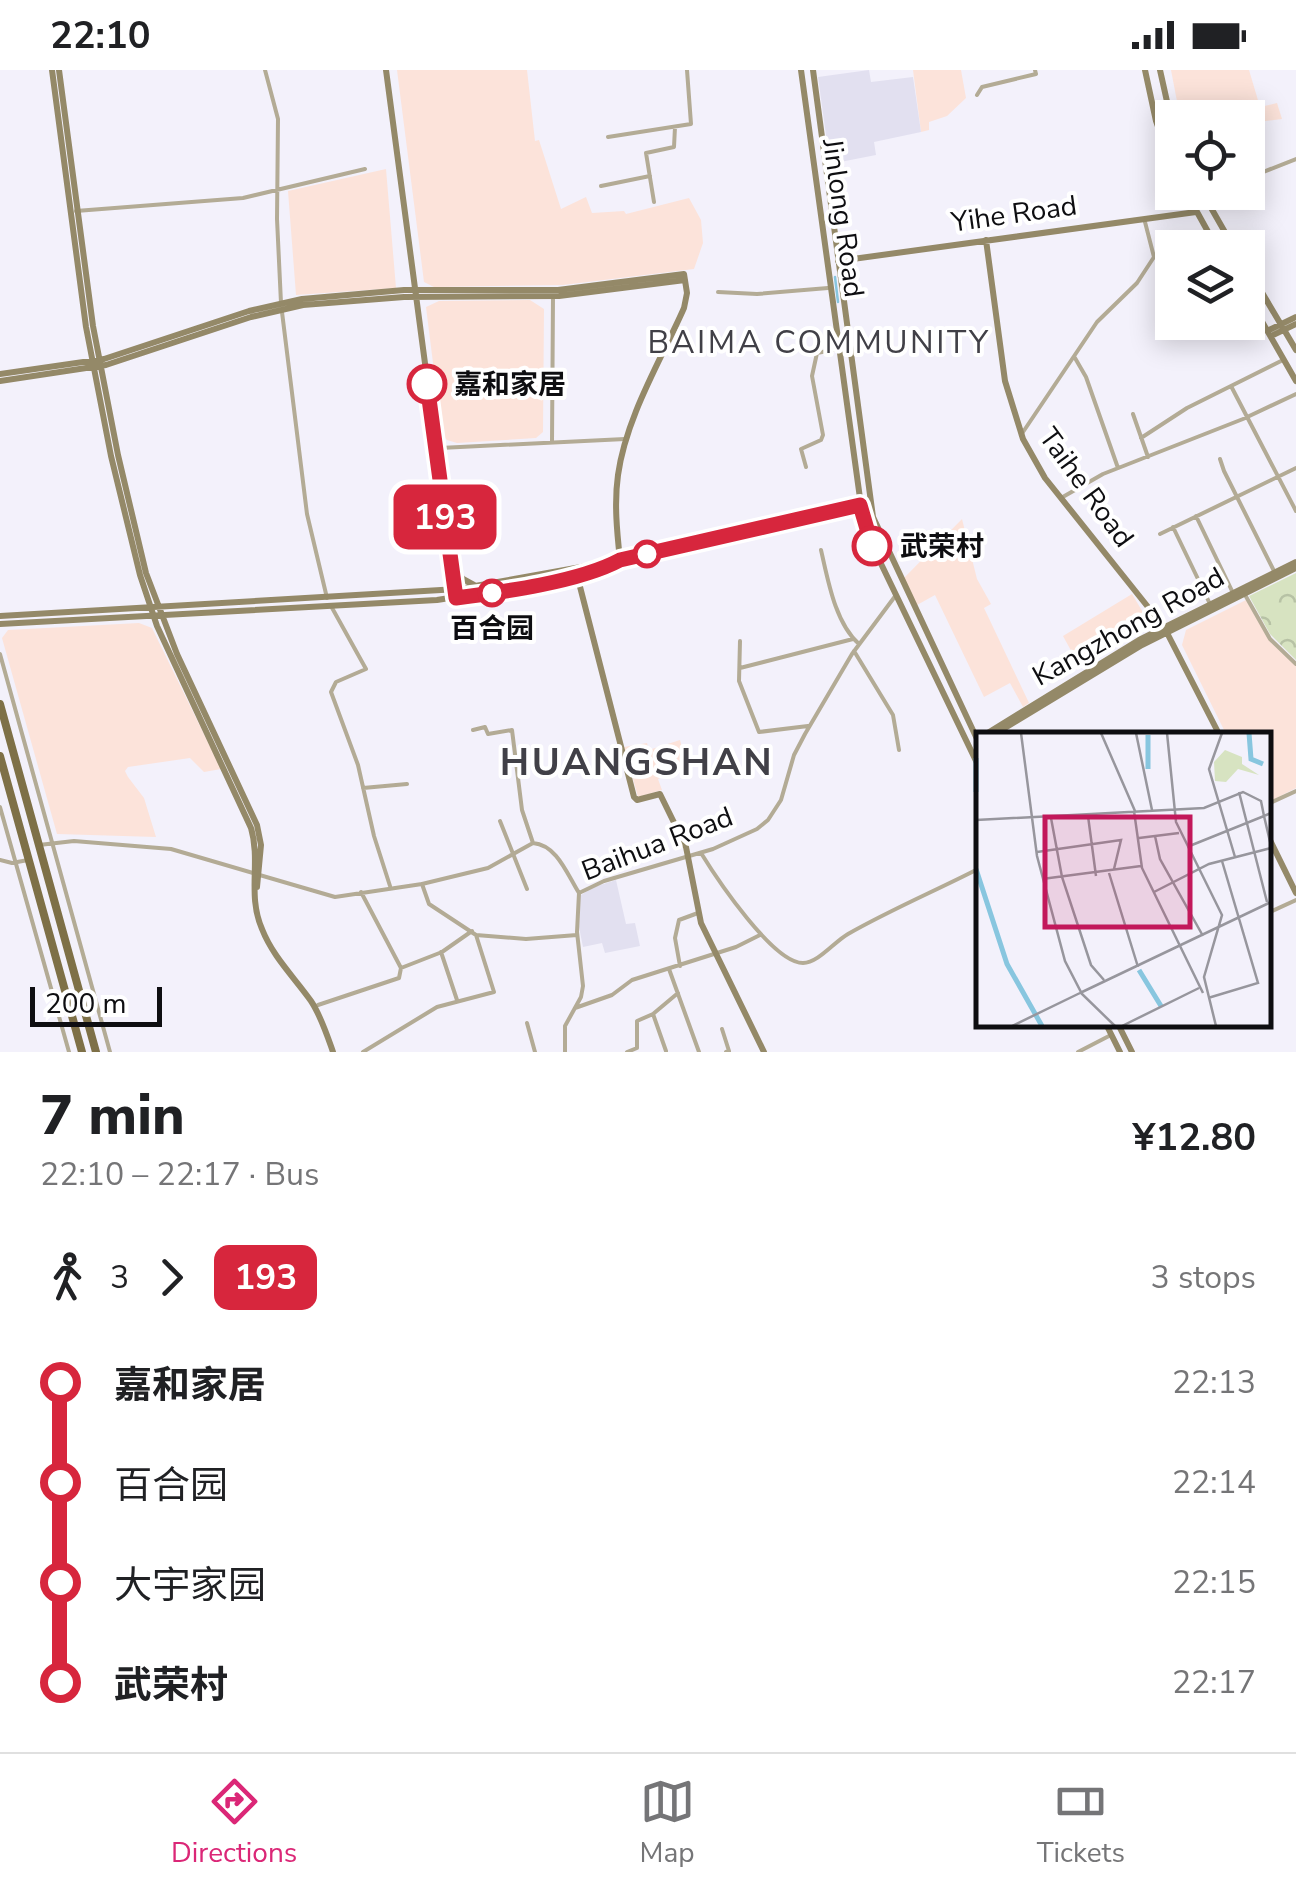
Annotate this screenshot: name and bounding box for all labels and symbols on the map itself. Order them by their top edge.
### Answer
street label: Jinlong Road [813,135,873,300]
street label: Yihe Road [948,186,1079,242]
district label: BAIMA COMMUNITY [647,321,991,364]
marker: 嘉和家居 [408,365,446,403]
place label: 嘉和家居 [454,366,566,404]
street label: Taihe Road [1030,420,1142,555]
line badge: 193 [388,484,502,550]
marker: 武荣村 [853,527,891,565]
place label: 武荣村 [900,528,984,566]
unlabelled marker [634,541,660,567]
street label: Kangzhong Road [1026,558,1231,695]
marker: 百合园 [479,580,505,606]
place label: 百合园 [450,610,534,648]
inset map [976,732,1271,1027]
district label: HUANGSHAN [500,737,774,788]
street label: Baihua Road [576,798,738,890]
scale bar [30,982,162,1026]

